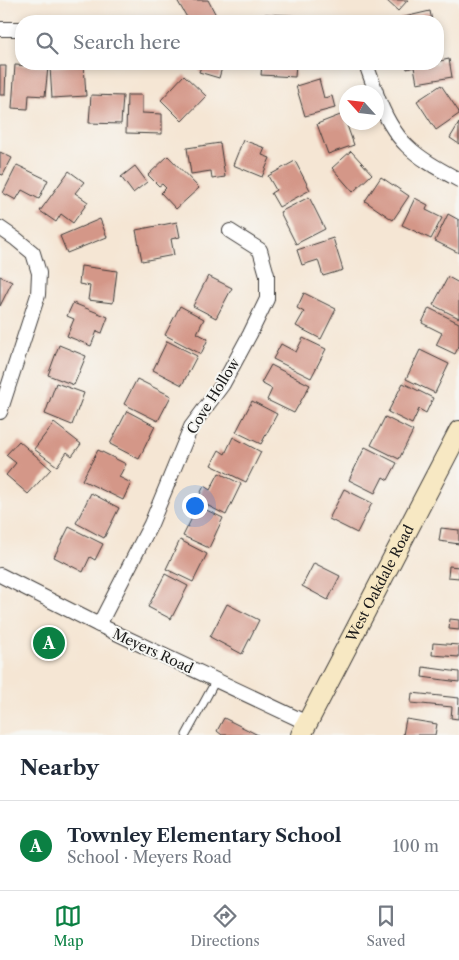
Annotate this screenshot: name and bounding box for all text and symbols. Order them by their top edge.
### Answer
search box [15,15,444,70]
icon: search [33,29,61,57]
text: Search here [73,31,181,54]
north arrow [339,85,384,130]
street label: Cove Hollow [183,354,244,437]
your location [182,493,208,519]
street label: West Oakdale Road [342,521,418,646]
pin: A [33,624,65,662]
street label: Meyers Road [110,624,197,678]
text: Nearby [20,755,99,780]
text: Townley Elementary School [67,824,342,847]
text: A [30,836,42,856]
text: 100 m [393,836,439,856]
text: School · Meyers Road [67,847,232,867]
tab: Map [53,902,84,950]
tab: Directions [190,902,260,950]
tab: Saved [367,902,405,950]

